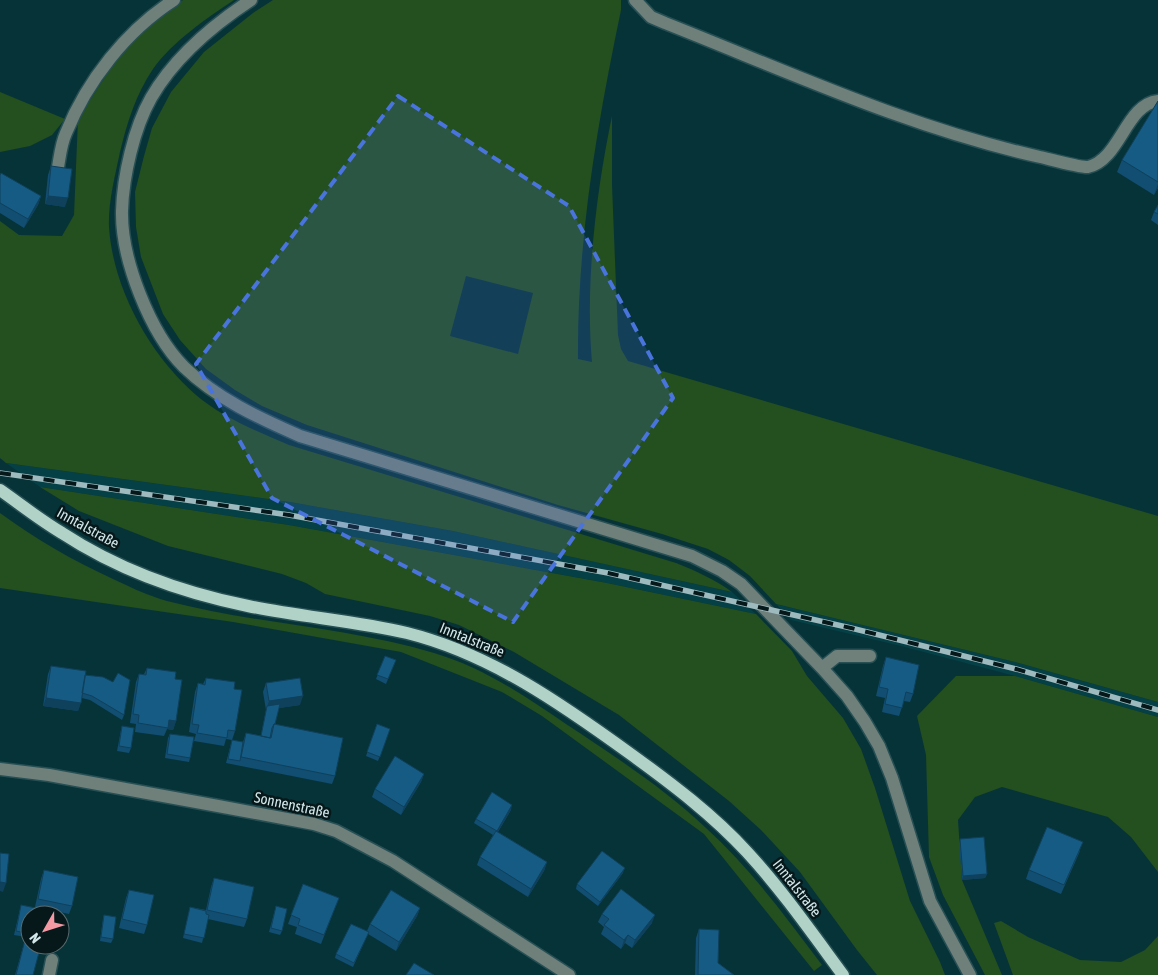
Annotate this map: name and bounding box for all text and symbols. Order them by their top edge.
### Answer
street label: Inntalstraße [54,504,122,552]
street label: Inntalstraße [437,619,507,660]
street label: Sonnenstraße [253,788,331,821]
street label: Inntalstraße [770,856,825,920]
north arrow [20,905,70,955]
text: N [26,930,44,946]

